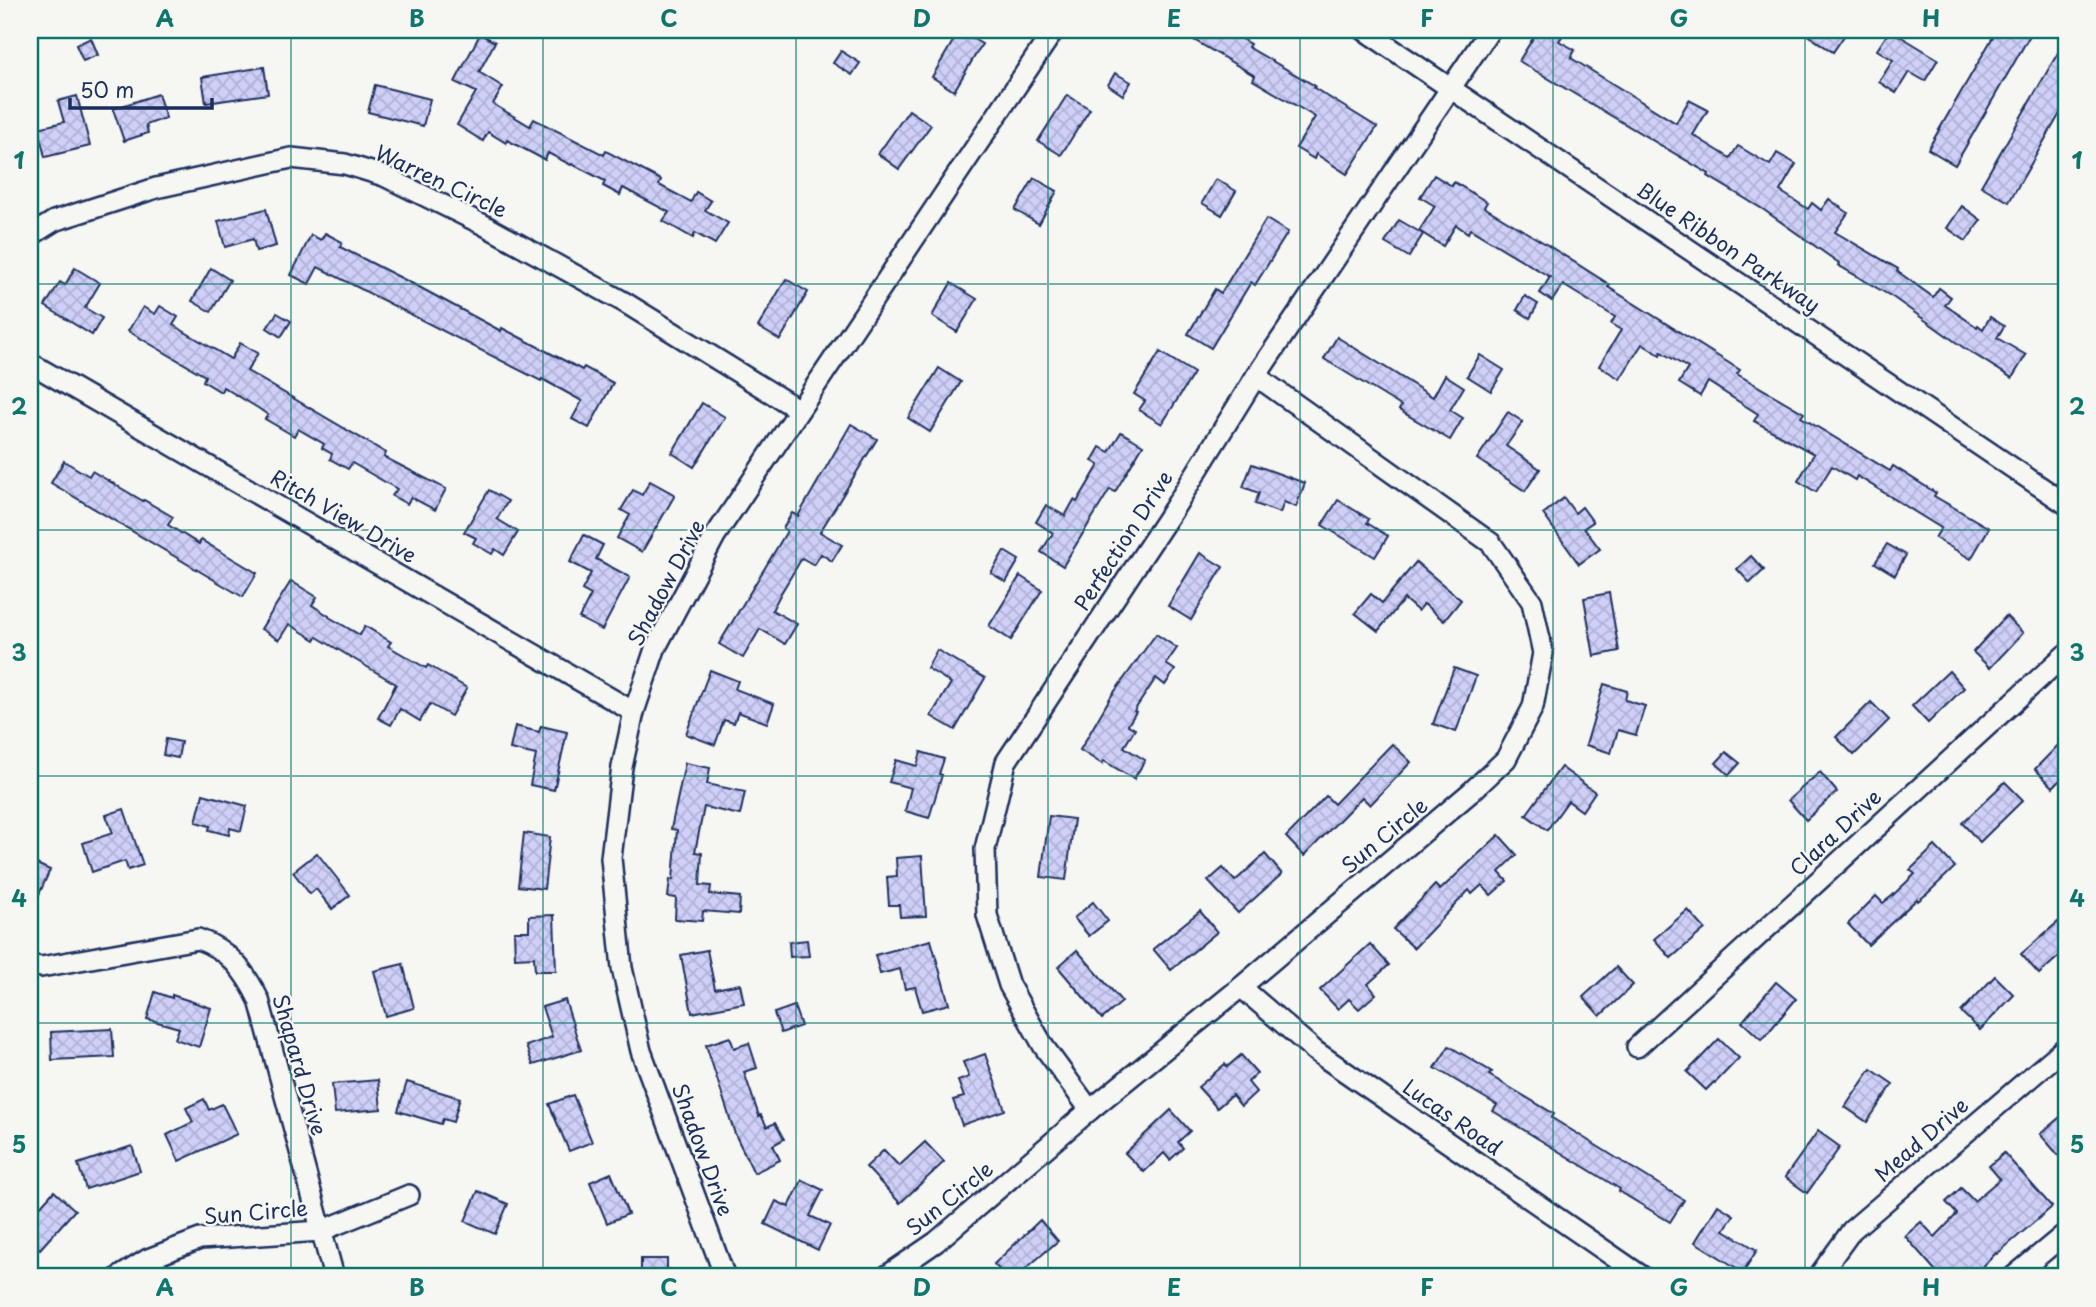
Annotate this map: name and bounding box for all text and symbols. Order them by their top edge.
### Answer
text: A [156,0,174,35]
text: B [409,0,425,35]
text: C [660,0,678,35]
text: D [913,0,931,35]
text: E [1167,0,1181,35]
text: F [1420,0,1434,35]
text: G [1670,0,1688,35]
text: H [1922,0,1940,35]
scale bar [70,66,212,110]
text: 50 m [80,73,134,105]
street label: Warren Circle [371,136,513,225]
text: 1 [14,142,25,177]
text: 1 [2072,142,2083,177]
street label: Blue Ribbon Parkway [1631,173,1827,320]
text: 2 [11,388,27,423]
text: 2 [2069,388,2085,423]
street label: Ritch View Drive [265,460,423,570]
street label: Perfection Drive [1065,464,1180,616]
street label: Shadow Drive [618,513,712,651]
text: 3 [11,634,27,669]
text: 3 [2069,634,2085,669]
street label: Clara Drive [1781,780,1888,883]
street label: Sun Circle [1333,789,1434,880]
text: 4 [11,880,27,915]
text: 4 [2069,880,2085,915]
street label: Shapard Drive [265,990,336,1139]
street label: Lucas Road [1397,1070,1509,1162]
street label: Shadow Drive [665,1078,743,1220]
street label: Mead Drive [1867,1088,1975,1188]
text: 5 [12,1126,26,1161]
text: 5 [2070,1126,2084,1161]
street label: Sun Circle [898,1152,999,1243]
street label: Sun Circle [202,1191,309,1231]
text: A [156,1269,174,1304]
text: B [409,1269,425,1304]
text: C [660,1269,678,1304]
text: D [913,1269,931,1304]
text: E [1167,1269,1181,1304]
text: F [1420,1269,1434,1304]
text: G [1670,1269,1688,1304]
text: H [1922,1269,1940,1304]

